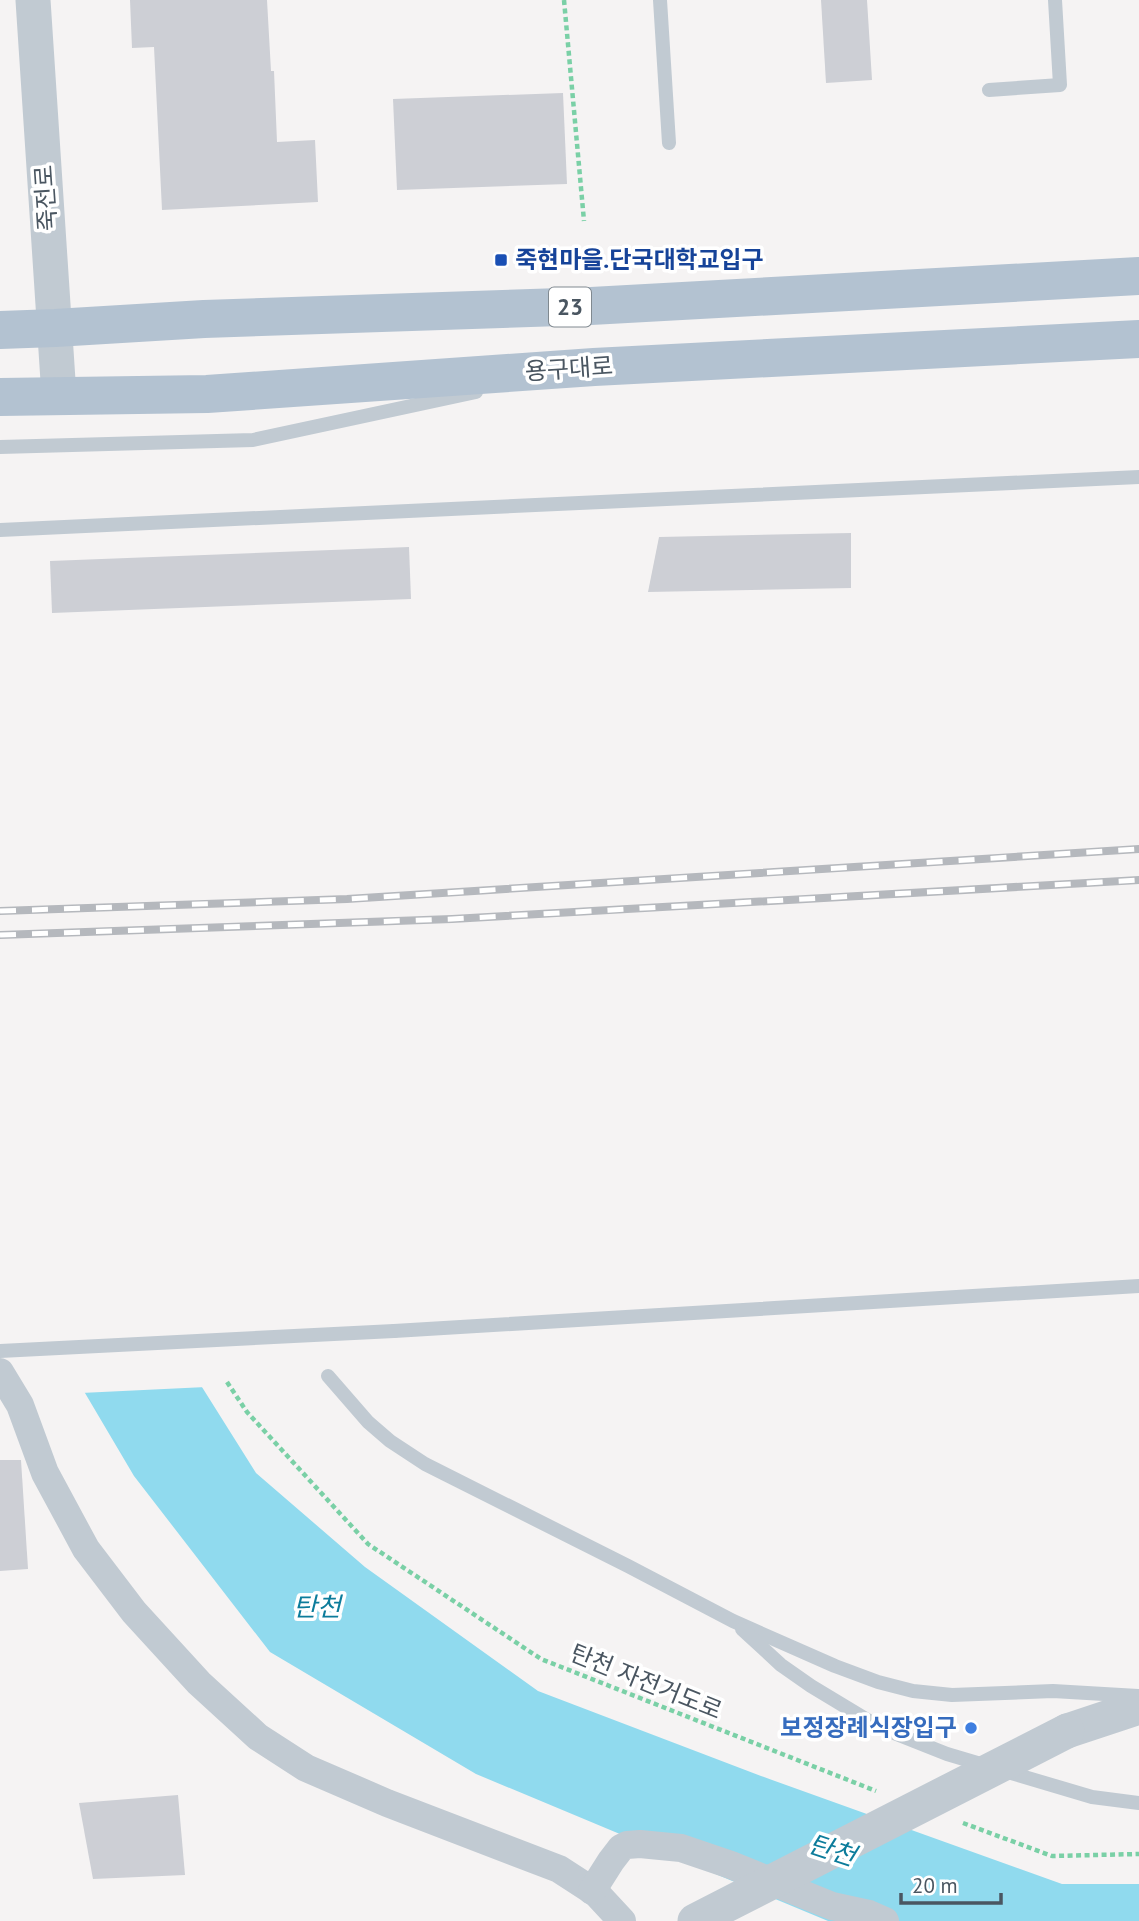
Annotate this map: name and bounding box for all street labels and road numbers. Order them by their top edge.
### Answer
street label: 죽전로 [28,164,63,232]
road number: 23 [549,288,591,326]
street label: 용구대로 [524,350,614,387]
street label: 탄천 자전거도로 [566,1637,727,1726]

